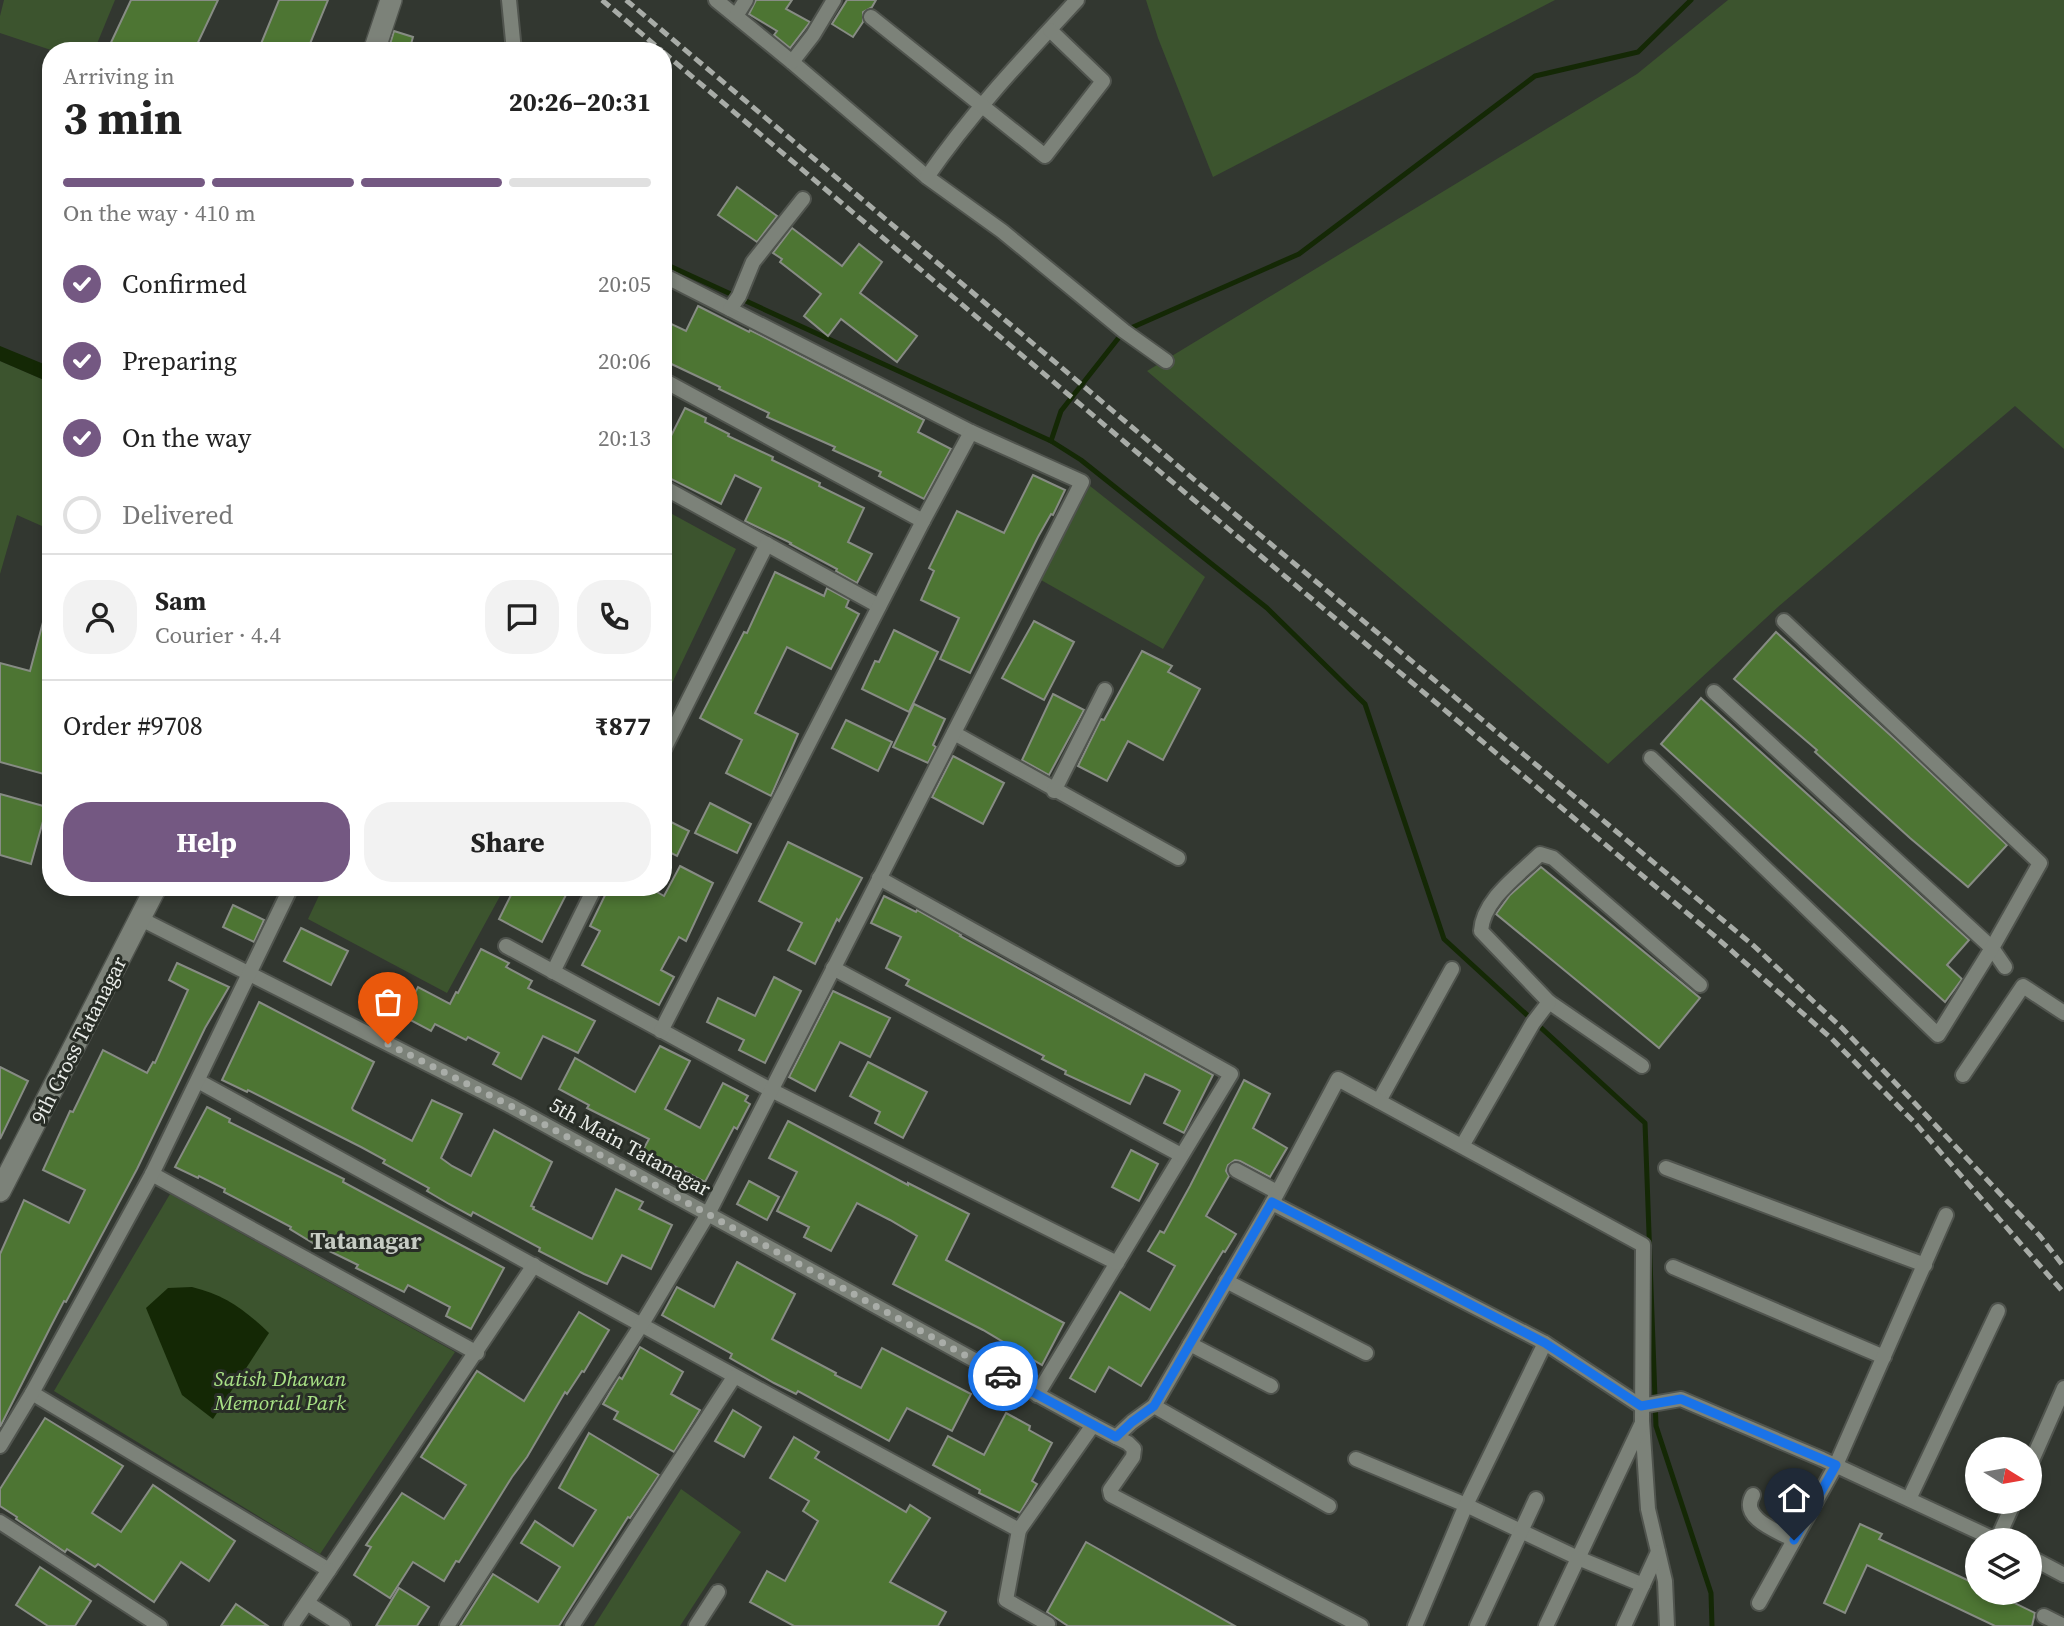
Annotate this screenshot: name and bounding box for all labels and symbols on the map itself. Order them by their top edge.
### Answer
street label: 9th Cross Tatanagar [24,951,133,1128]
pin [358,972,418,1044]
street label: 5th Main Tatanagar [544,1090,716,1203]
district label: Tatanagar [310,1224,423,1257]
courier [968,1341,1038,1411]
park label: Satish Dhawan Memorial Park [213,1364,347,1417]
north arrow [1965,1437,2042,1514]
pin [1764,1468,1824,1540]

